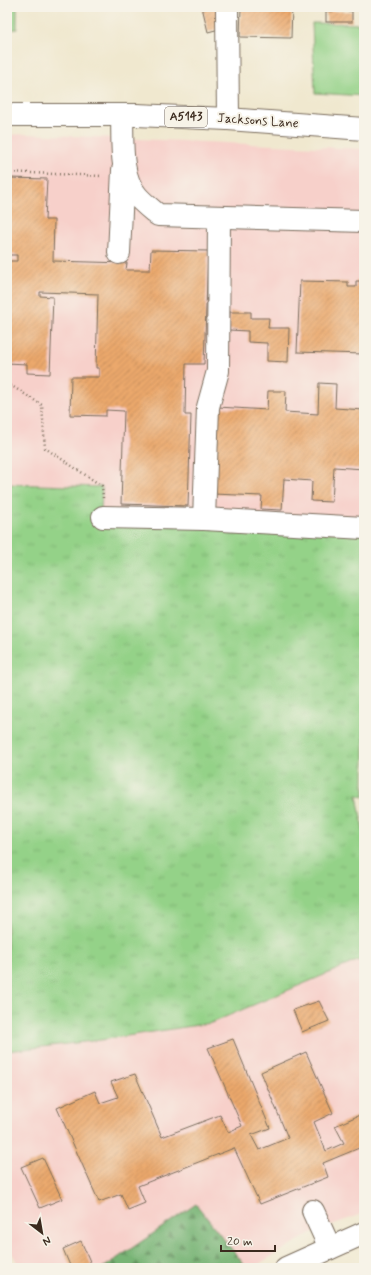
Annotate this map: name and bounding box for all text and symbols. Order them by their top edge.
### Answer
road number: A5143 [165,107,207,127]
street label: Jacksons Lane [217,110,299,132]
north arrow [22,1213,62,1253]
scale bar [221,1227,275,1253]
text: N [40,1233,53,1249]
text: 20 m [227,1234,253,1250]

